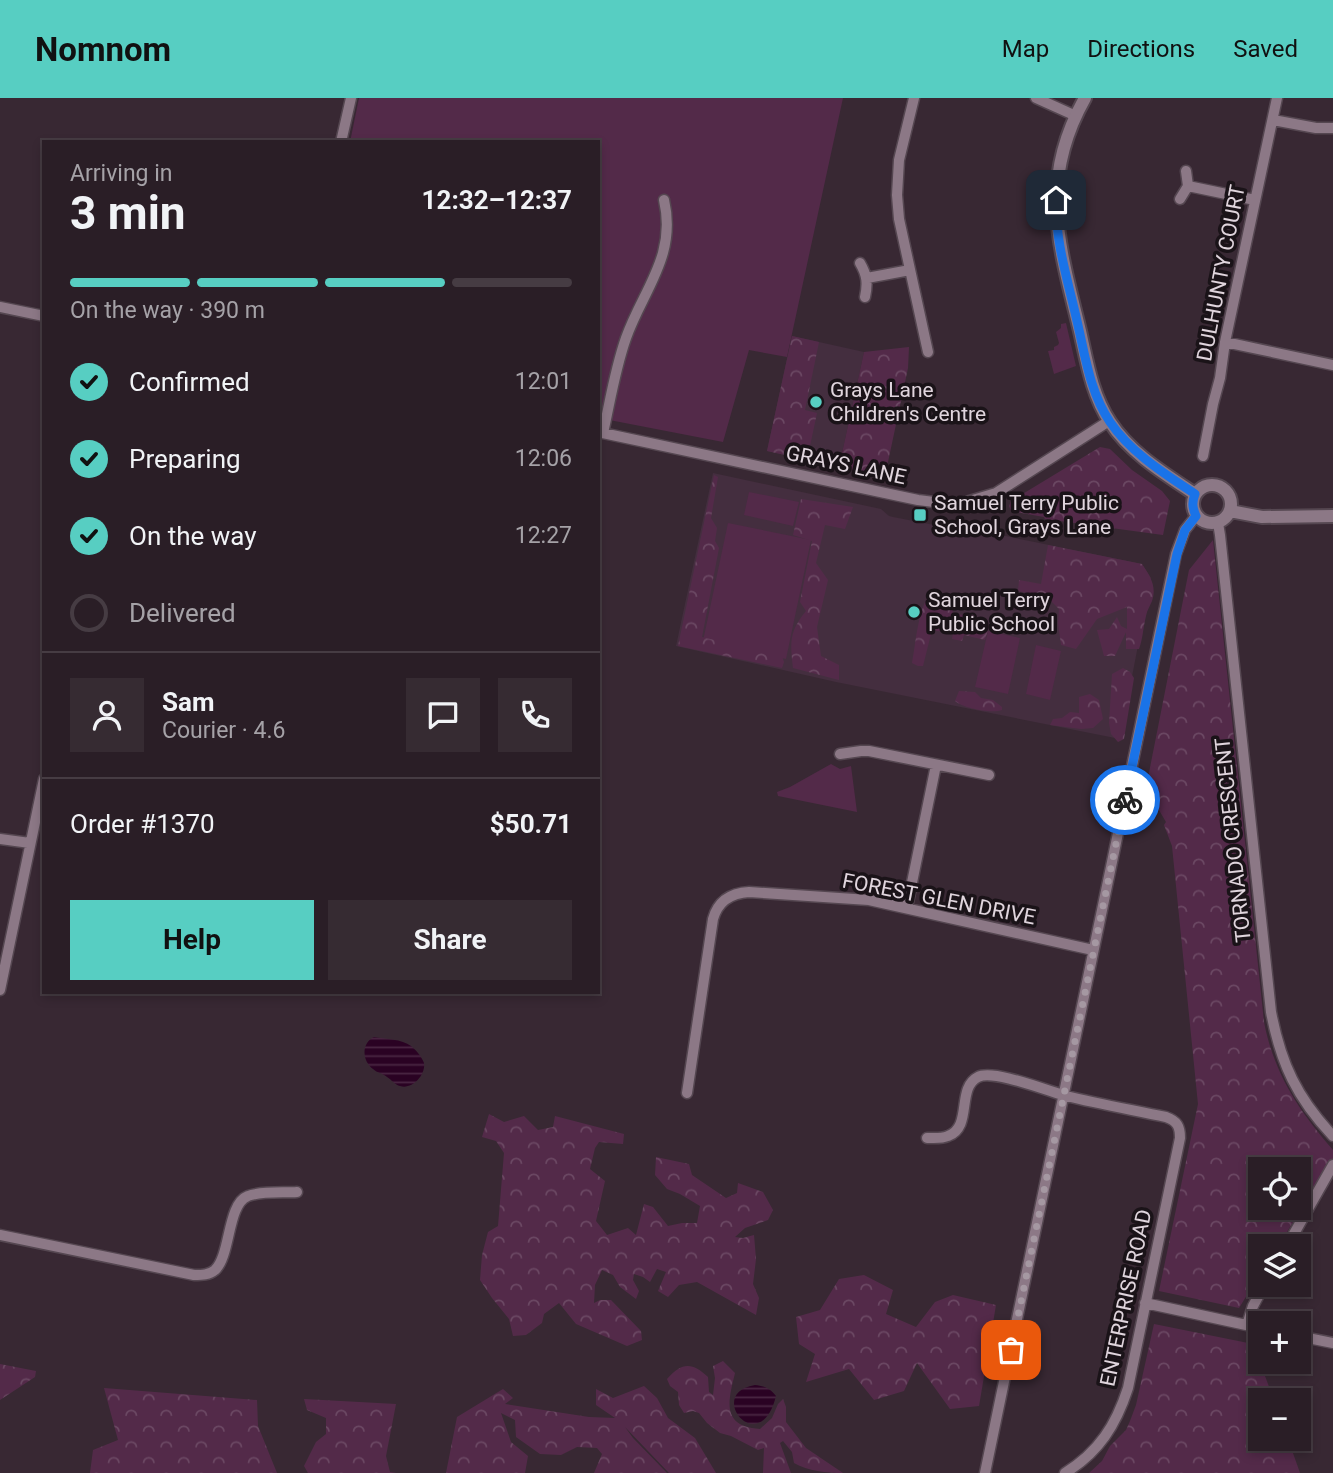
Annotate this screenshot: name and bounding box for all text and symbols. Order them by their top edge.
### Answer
text: Nomnom [35,30,171,69]
text: Map [1002,35,1049,63]
text: Directions [1087,35,1195,63]
text: Saved [1233,35,1298,63]
text: Arriving in [70,160,173,187]
pin [1026,170,1086,230]
icon: home [1037,181,1075,219]
street label: DULHUNTY COURT [1192,182,1250,363]
text: 12:32–12:37 [422,185,572,215]
text: 3 min [70,186,186,240]
text: On the way · 390 m [70,297,265,324]
icon: check [70,363,108,401]
text: Confirmed [129,367,250,397]
text: 12:01 [515,368,572,395]
place label: Grays Lane Children's Centre [830,378,986,426]
marker: Grays Lane Children's Centre [808,394,824,410]
icon: check [70,440,108,478]
street label: GRAYS LANE [784,441,908,489]
text: Preparing [129,444,241,474]
text: 12:06 [515,445,572,472]
place label: Samuel Terry Public School, Grays Lane [934,491,1119,539]
marker: Samuel Terry Public School, Grays Lane [912,507,928,523]
icon: check [70,517,108,555]
text: On the way [129,521,257,551]
text: 12:27 [515,522,572,549]
place label: Samuel Terry Public School [928,588,1055,636]
text: Delivered [129,598,236,628]
marker: Samuel Terry Public School [906,604,922,620]
button: person [70,678,144,752]
button: chat [406,678,480,752]
button: phone [498,678,572,752]
text: Sam [162,687,214,717]
text: Courier · 4.6 [162,717,285,744]
street label: TORNADO CRESCENT [1210,736,1256,944]
courier [1090,765,1160,835]
icon: bike [1106,781,1144,819]
text: Order #1370 [70,809,215,839]
text: $50.71 [490,809,572,839]
street label: FOREST GLEN DRIVE [840,869,1038,930]
button: Help [70,900,314,980]
button: Share [328,900,572,980]
map controls [1248,1157,1311,1451]
button: locate [1248,1157,1311,1220]
street label: ENTERPRISE ROAD [1096,1207,1156,1389]
button: layers [1248,1234,1311,1297]
button: + [1248,1311,1311,1374]
pin [981,1320,1041,1380]
icon: bag [992,1331,1030,1369]
button: − [1248,1388,1311,1451]

